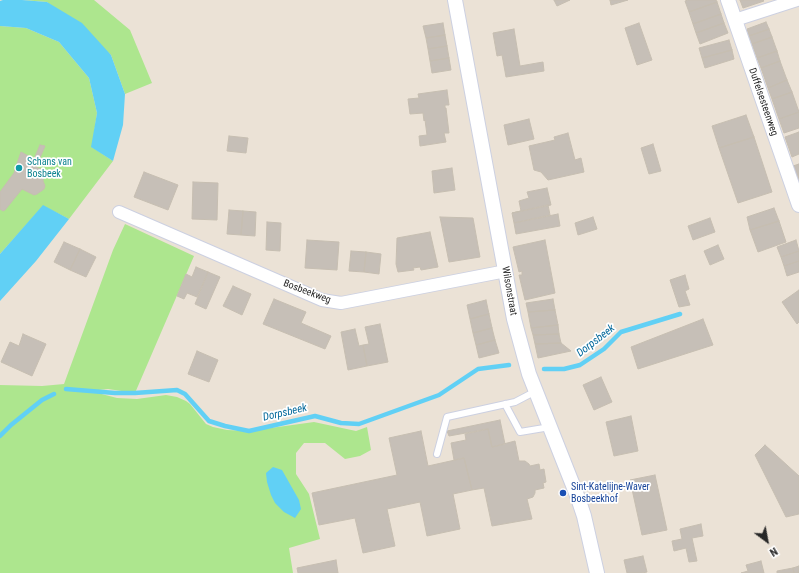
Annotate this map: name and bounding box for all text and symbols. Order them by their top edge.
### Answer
street label: Duffelsesteenweg [746,67,780,137]
place label: Schans van Bosbeek [27,156,72,180]
marker: Schans van Bosbeek [14,163,24,173]
street label: Wilsonstraat [499,266,519,316]
street label: Bosbeekweg [282,277,332,307]
water label: Dorpsbeek [574,322,618,360]
water label: Dorpsbeek [262,402,308,424]
place label: Sint-Katelijne-Waver Bosbeekhof [571,481,650,504]
marker: Sint-Katelijne-Waver Bosbeekhof [558,488,568,498]
north arrow [747,521,787,561]
text: N [767,544,780,559]

